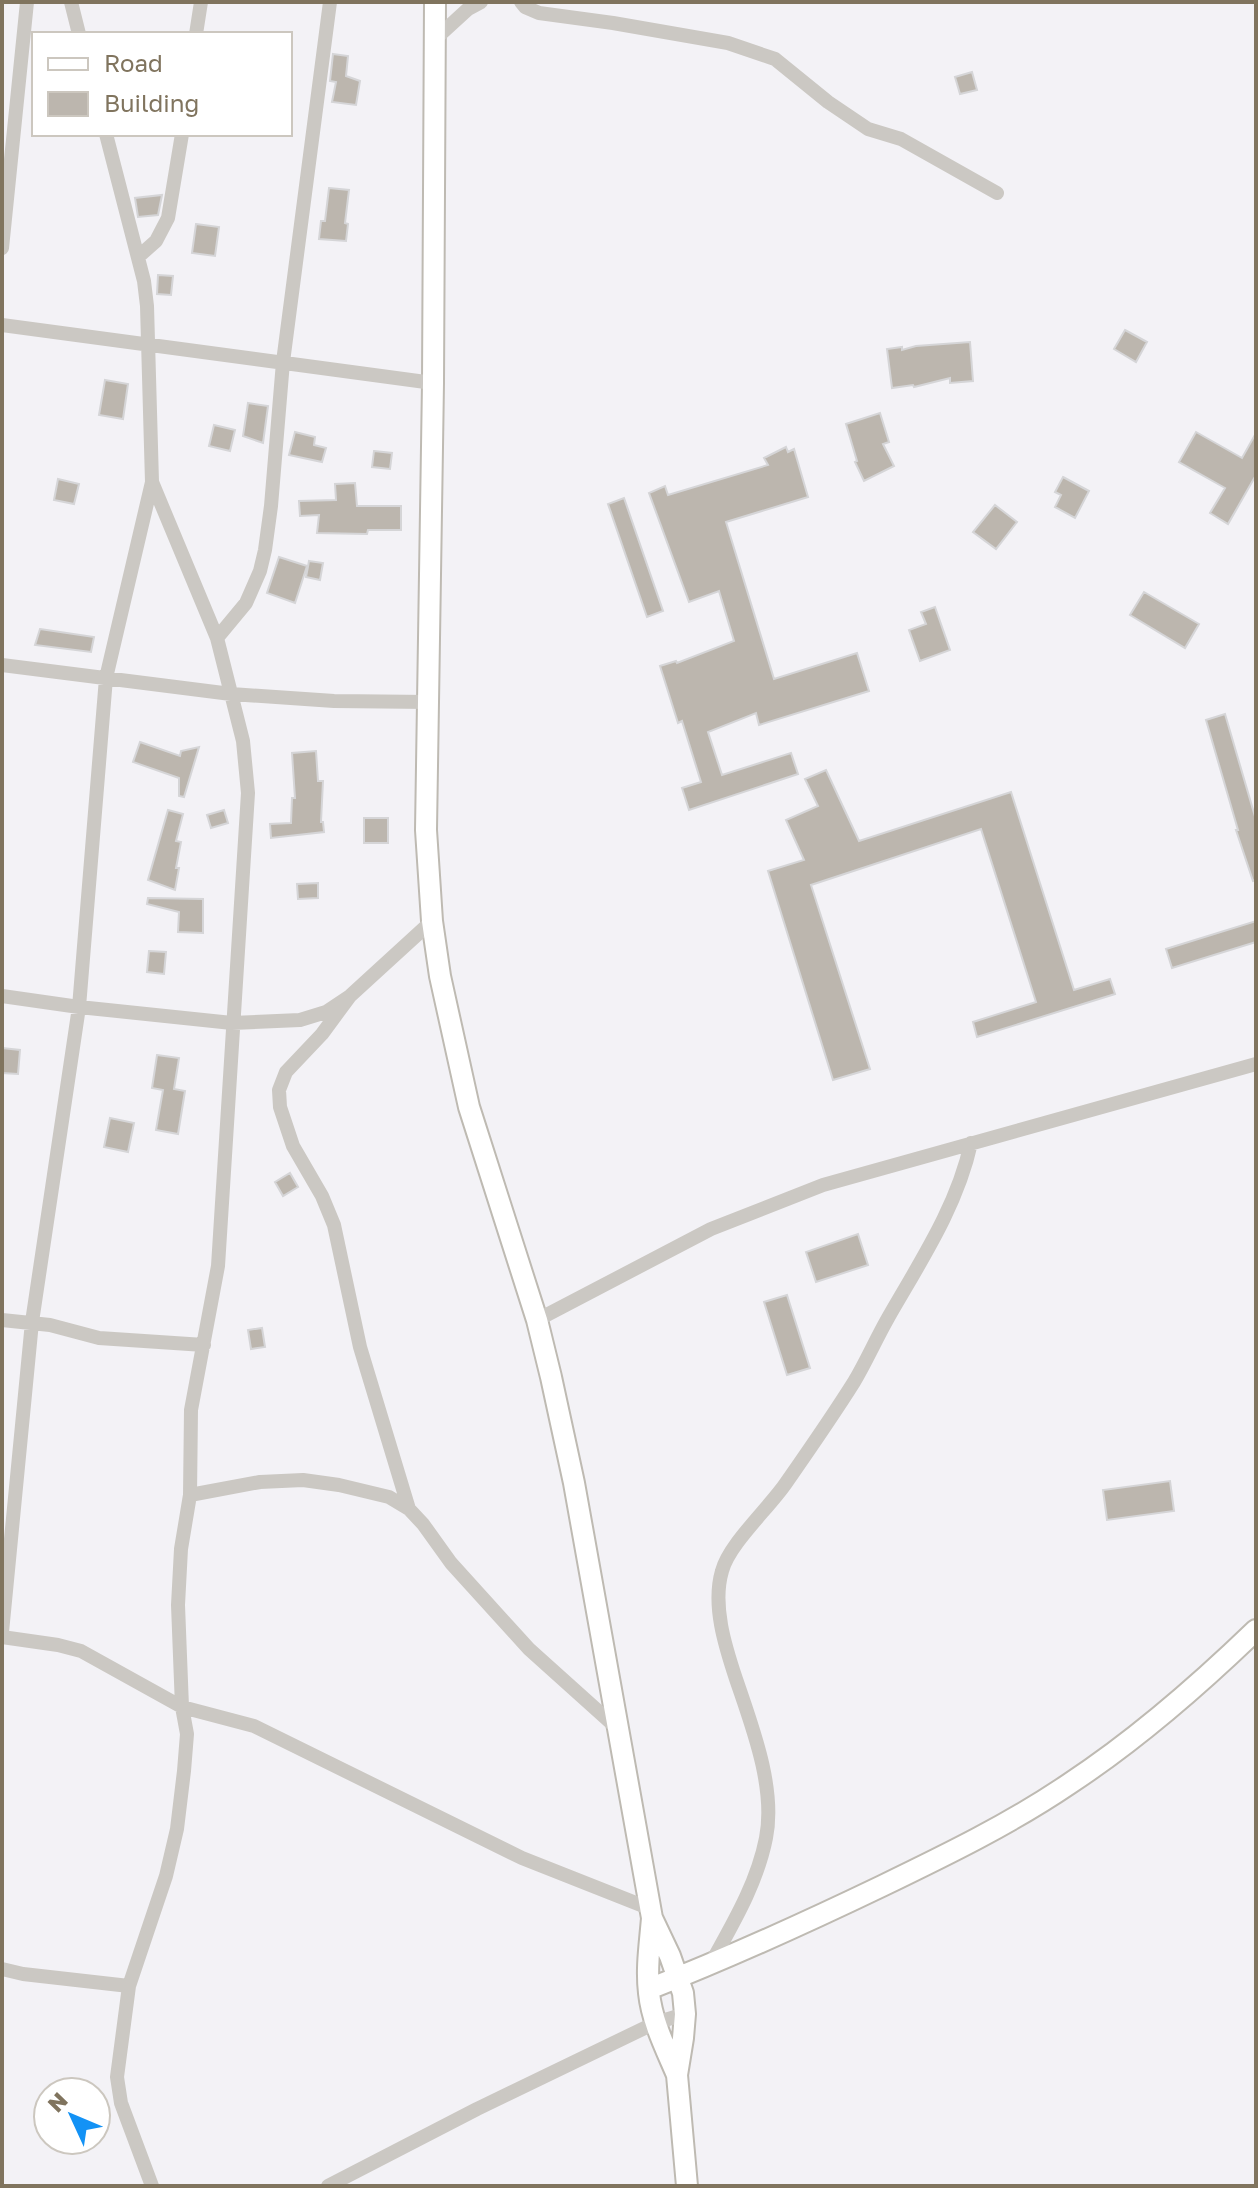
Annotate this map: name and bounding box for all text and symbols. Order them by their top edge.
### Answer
legend [32,32,292,136]
text: Road [104,48,163,77]
text: Building [104,88,199,117]
north arrow [32,2076,112,2156]
text: N [42,2086,73,2117]

